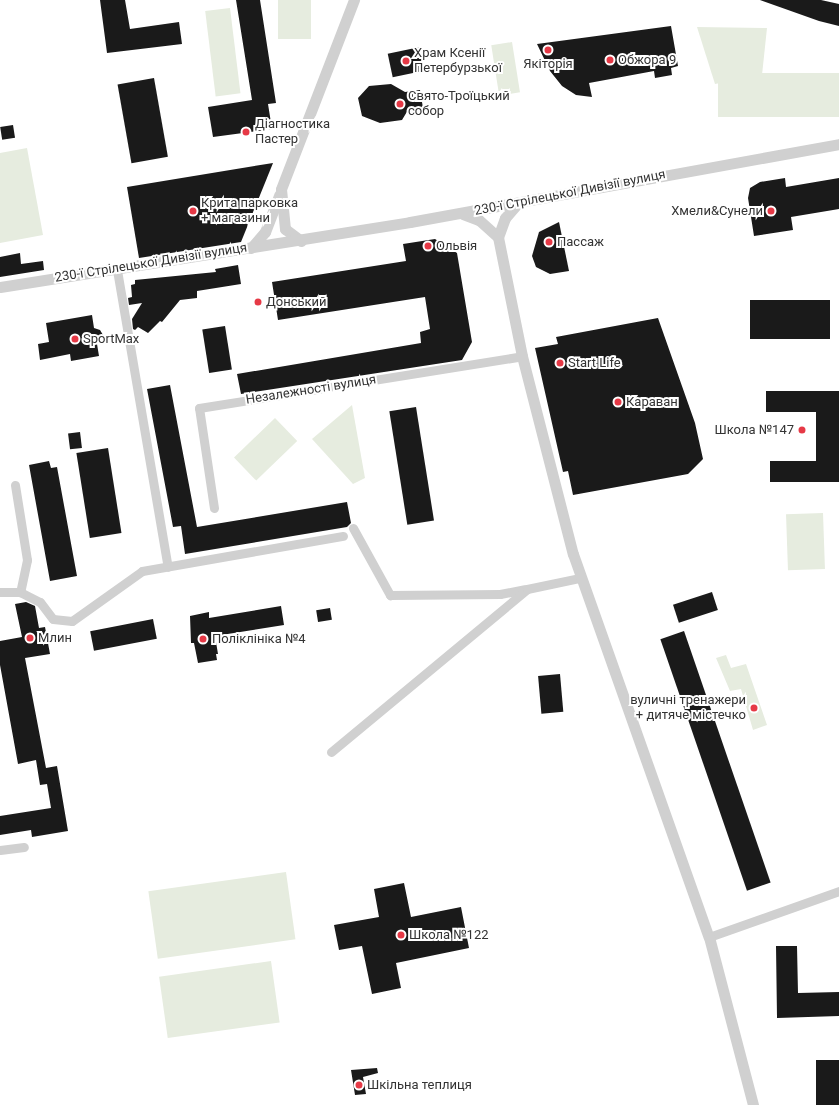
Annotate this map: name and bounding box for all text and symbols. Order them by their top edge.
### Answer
marker: Якіторія [543,45,553,55]
place label: Храм Ксенії Петербурзької [414,46,502,77]
place label: Обжора 9 [618,52,676,68]
marker: Обжора 9 [605,55,615,65]
marker: Храм Ксенії Петербурзької [401,56,411,66]
place label: Якіторія [523,56,573,72]
place label: Свято-Троїцький собор [408,89,510,120]
marker: Свято-Троїцький собор [395,99,405,109]
place label: Діагностика Пастер [255,117,330,148]
marker: Діагностика Пастер [240,126,252,138]
street label: 230-ї Стрілецької Дивізії вулиця [473,167,667,219]
place label: Крита парковка + магазини [201,196,298,227]
place label: Хмели&Сунели [671,203,763,219]
marker: Крита парковка + магазини [188,206,198,216]
marker: Хмели&Сунели [766,206,776,216]
place label: Пассаж [557,234,604,250]
marker: Пассаж [544,237,554,247]
place label: Ольвія [436,238,477,254]
street label: 230-ї Стрілецької Дивізії вулиця [54,240,248,286]
marker: Ольвія [423,241,433,251]
place label: Донський [266,294,327,310]
marker: Донський [253,297,263,307]
place label: SportMax [83,331,139,347]
marker: SportMax [70,334,80,344]
place label: Start Life [568,355,621,371]
marker: Start Life [555,358,565,368]
street label: Незалежності вулиця [245,372,377,408]
place label: Караван [626,394,678,410]
marker: Караван [613,397,623,407]
place label: Школа №147 [714,422,794,438]
marker: Школа №147 [797,425,807,435]
place label: Млин [38,630,72,646]
place label: Поліклініка №4 [212,631,306,647]
marker: Млин [25,633,35,643]
marker: Поліклініка №4 [197,633,209,645]
place label: вуличні тренажери + дитяче містечко [630,693,746,724]
marker: вуличні тренажери + дитяче містечко [749,703,759,713]
place label: Школа №122 [409,927,489,943]
marker: Школа №122 [396,930,406,940]
place label: Шкільна теплиця [367,1077,472,1093]
marker: Шкільна теплиця [354,1080,364,1090]

